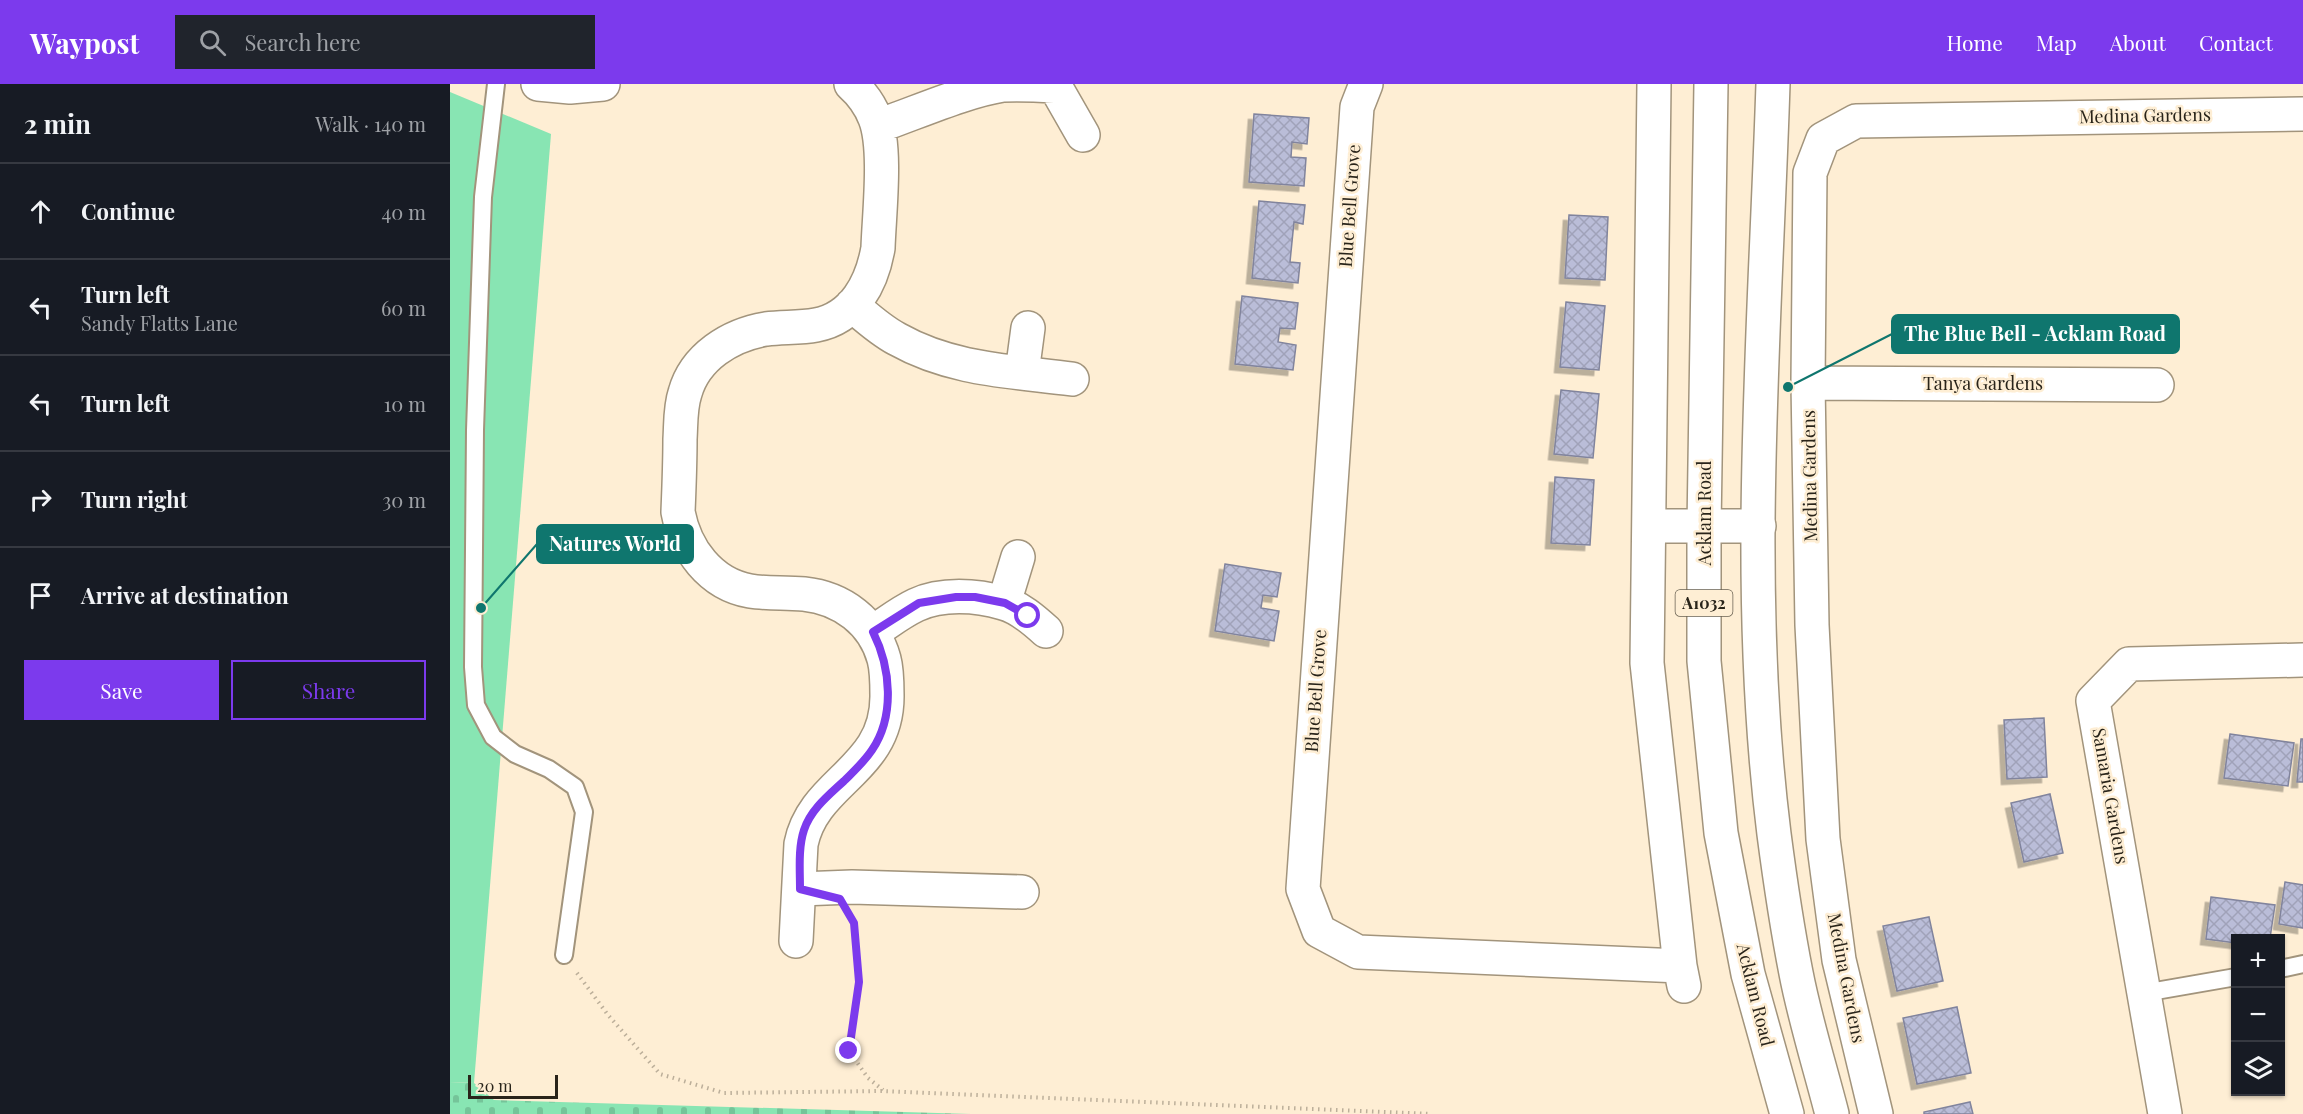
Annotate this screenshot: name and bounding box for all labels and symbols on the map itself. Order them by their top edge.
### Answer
street label: Medina Gardens [2079,102,2211,128]
street label: Blue Bell Grove [1333,144,1365,268]
callout: The Blue Bell - Acklam Road [1892,315,2179,353]
text: The Blue Bell - Acklam Road [1904,319,2166,346]
street label: Tanya Gardens [1923,371,2043,395]
street label: Medina Gardens [1796,410,1822,542]
street label: Acklam Road [1692,460,1716,566]
callout: Natures World [537,525,693,563]
text: Natures World [549,529,681,556]
road number: A1032 [1676,590,1732,616]
route start [1014,602,1040,628]
street label: Blue Bell Grove [1299,629,1331,753]
street label: Samaria Gardens [2087,726,2135,866]
street label: Medina Gardens [1823,911,1871,1045]
street label: Acklam Road [1731,940,1780,1049]
route end [835,1037,861,1063]
scale bar [468,1072,558,1100]

